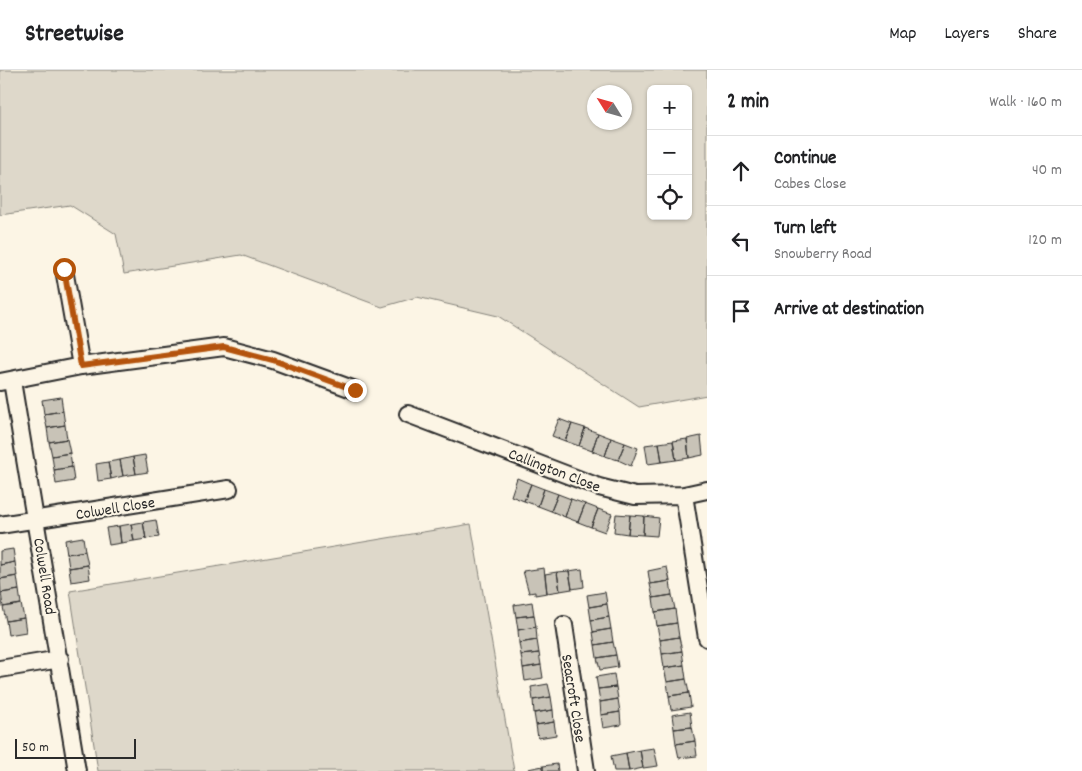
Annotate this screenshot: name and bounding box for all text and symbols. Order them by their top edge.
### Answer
text: Streetwise [25,18,124,52]
text: Map [889,22,916,47]
text: Layers [944,22,990,47]
text: Share [1018,22,1057,47]
north arrow [587,85,632,130]
map controls [647,85,692,220]
button: + [647,85,692,130]
text: 2 min [727,88,769,118]
text: Walk · 160 m [989,91,1062,114]
button: − [647,130,692,175]
text: Continue [774,146,836,173]
icon: ahead [727,157,755,185]
text: 40 m [1032,159,1062,182]
text: Cabes Close [774,173,846,196]
button: locate [647,175,692,220]
text: Turn left [774,216,837,243]
icon: left [727,227,755,255]
text: 120 m [1028,229,1062,252]
text: Snowberry Road [774,243,872,266]
route start [53,258,76,281]
icon: arrive [727,297,755,325]
text: Arrive at destination [774,297,924,324]
route end [344,379,367,402]
street label: Callington Close [505,443,604,499]
street label: Colwell Close [74,492,157,527]
street label: Colwell Road [26,536,61,616]
street label: Seacroft Close [554,653,591,744]
scale bar [15,736,136,759]
text: 50 m [22,738,49,758]

